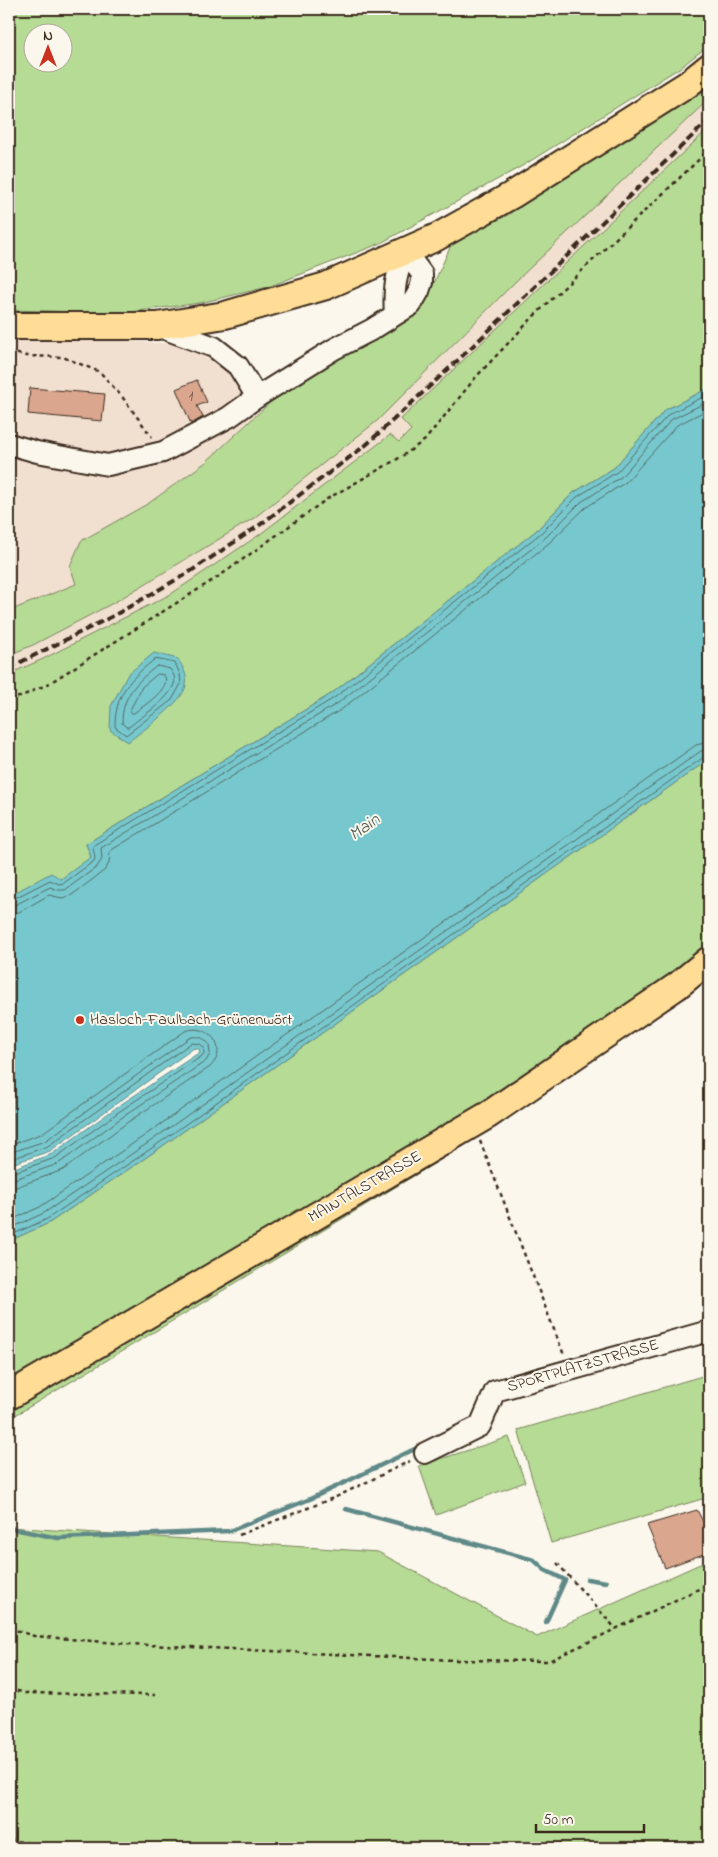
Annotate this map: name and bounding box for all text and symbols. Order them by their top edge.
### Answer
north arrow [22,22,72,72]
text: N [43,26,53,47]
house number: 1 [189,386,194,407]
water label: Main [344,807,387,848]
place label: Hasloch-Faulbach-Grünenwört [90,1008,293,1032]
marker: Hasloch-Faulbach-Grünenwört [74,1014,86,1026]
street label: MAINTALSTRASSE [304,1145,426,1229]
street label: SPORTPLATZSTRASSE [504,1333,662,1399]
scale bar [536,1802,643,1834]
text: 50 m [543,1809,574,1831]

